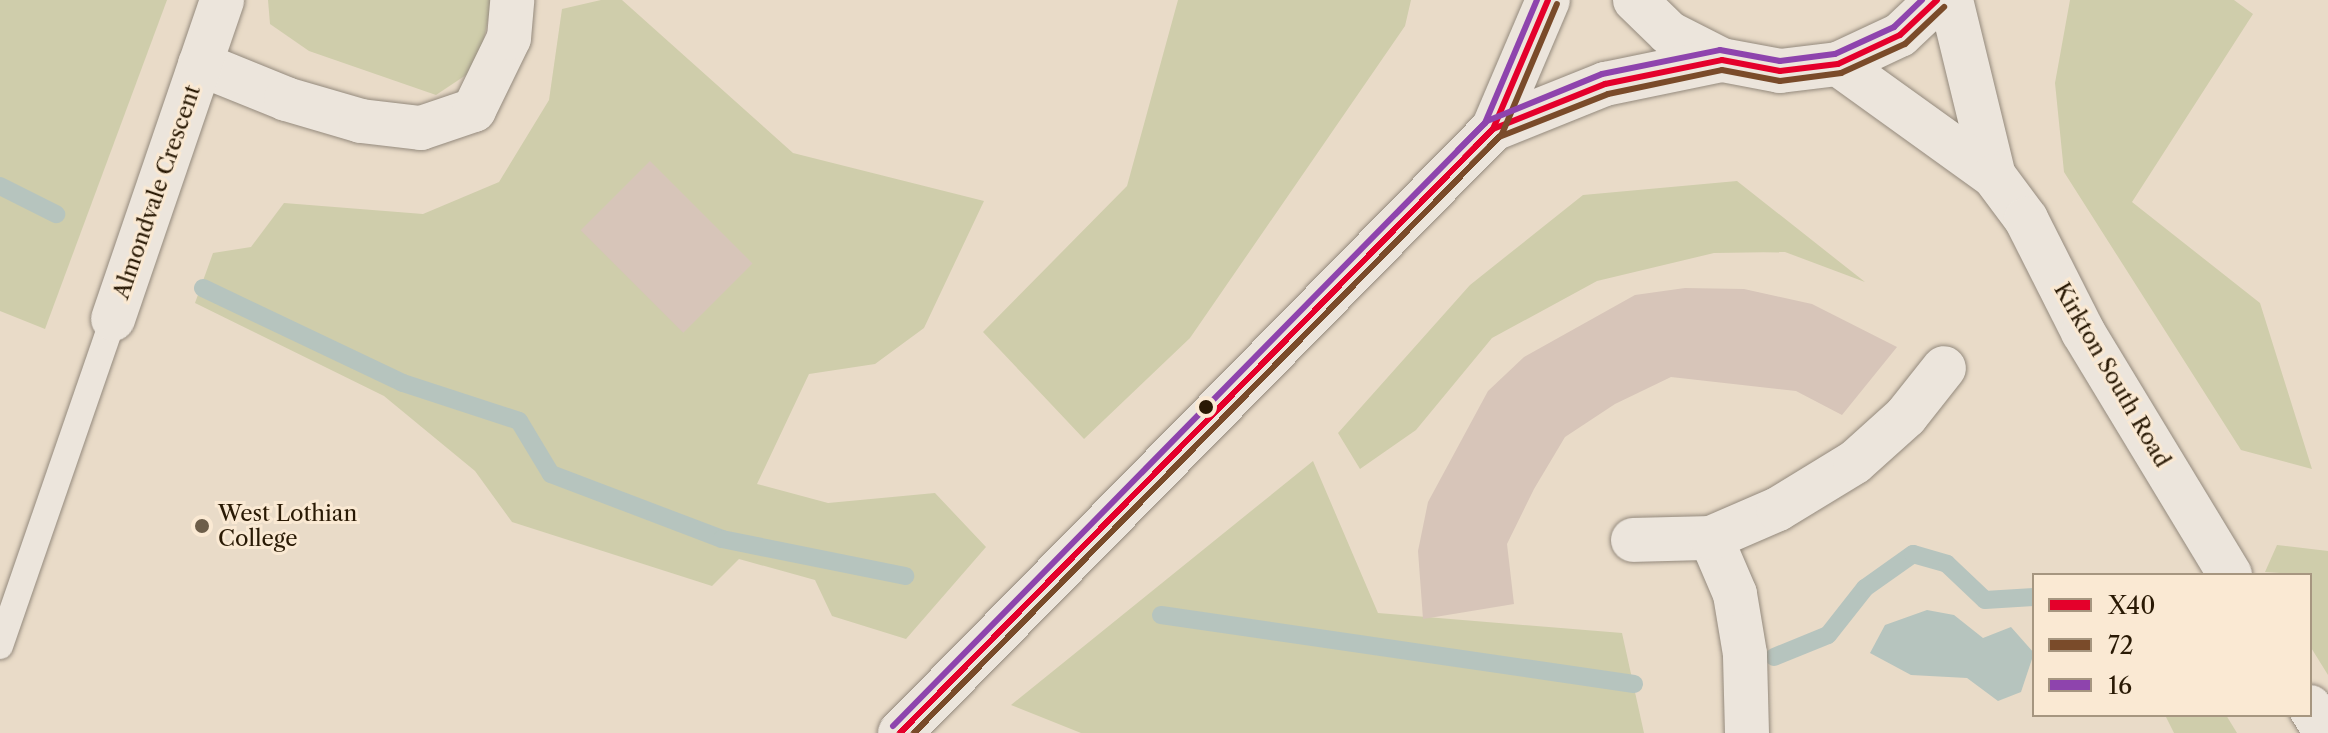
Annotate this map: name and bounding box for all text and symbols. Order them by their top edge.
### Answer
street label: Almondvale Crescent [108,82,206,302]
street label: Kirkton South Road [2048,278,2176,472]
unlabelled marker [1198,399,1214,415]
place label: West Lothian College [218,500,357,552]
marker: West Lothian College [193,517,211,535]
legend [2032,573,2312,717]
text: X40 [2108,591,2155,620]
text: 72 [2108,631,2134,660]
text: 16 [2108,671,2132,700]

